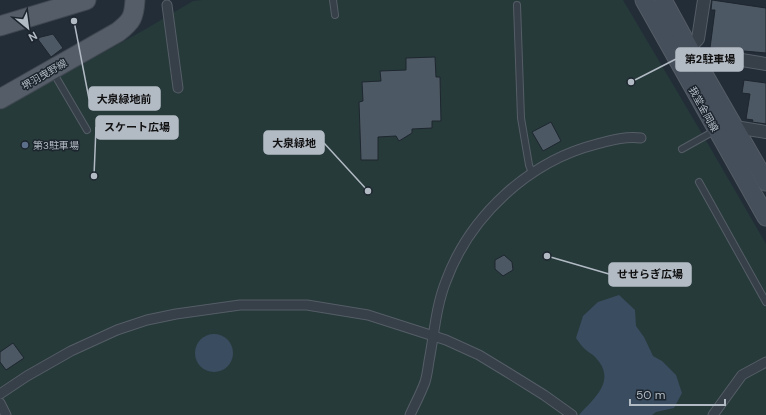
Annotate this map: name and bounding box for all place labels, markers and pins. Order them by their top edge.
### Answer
callout: 第2駐車場 [676,48,743,71]
callout: 大泉緑地前 [89,87,160,110]
callout: スケート広場 [96,116,178,139]
callout: 大泉緑地 [264,131,324,154]
place label: 第3駐車場 [33,139,79,152]
marker: 第3駐車場 [20,140,30,150]
callout: せせらぎ広場 [609,263,691,286]

